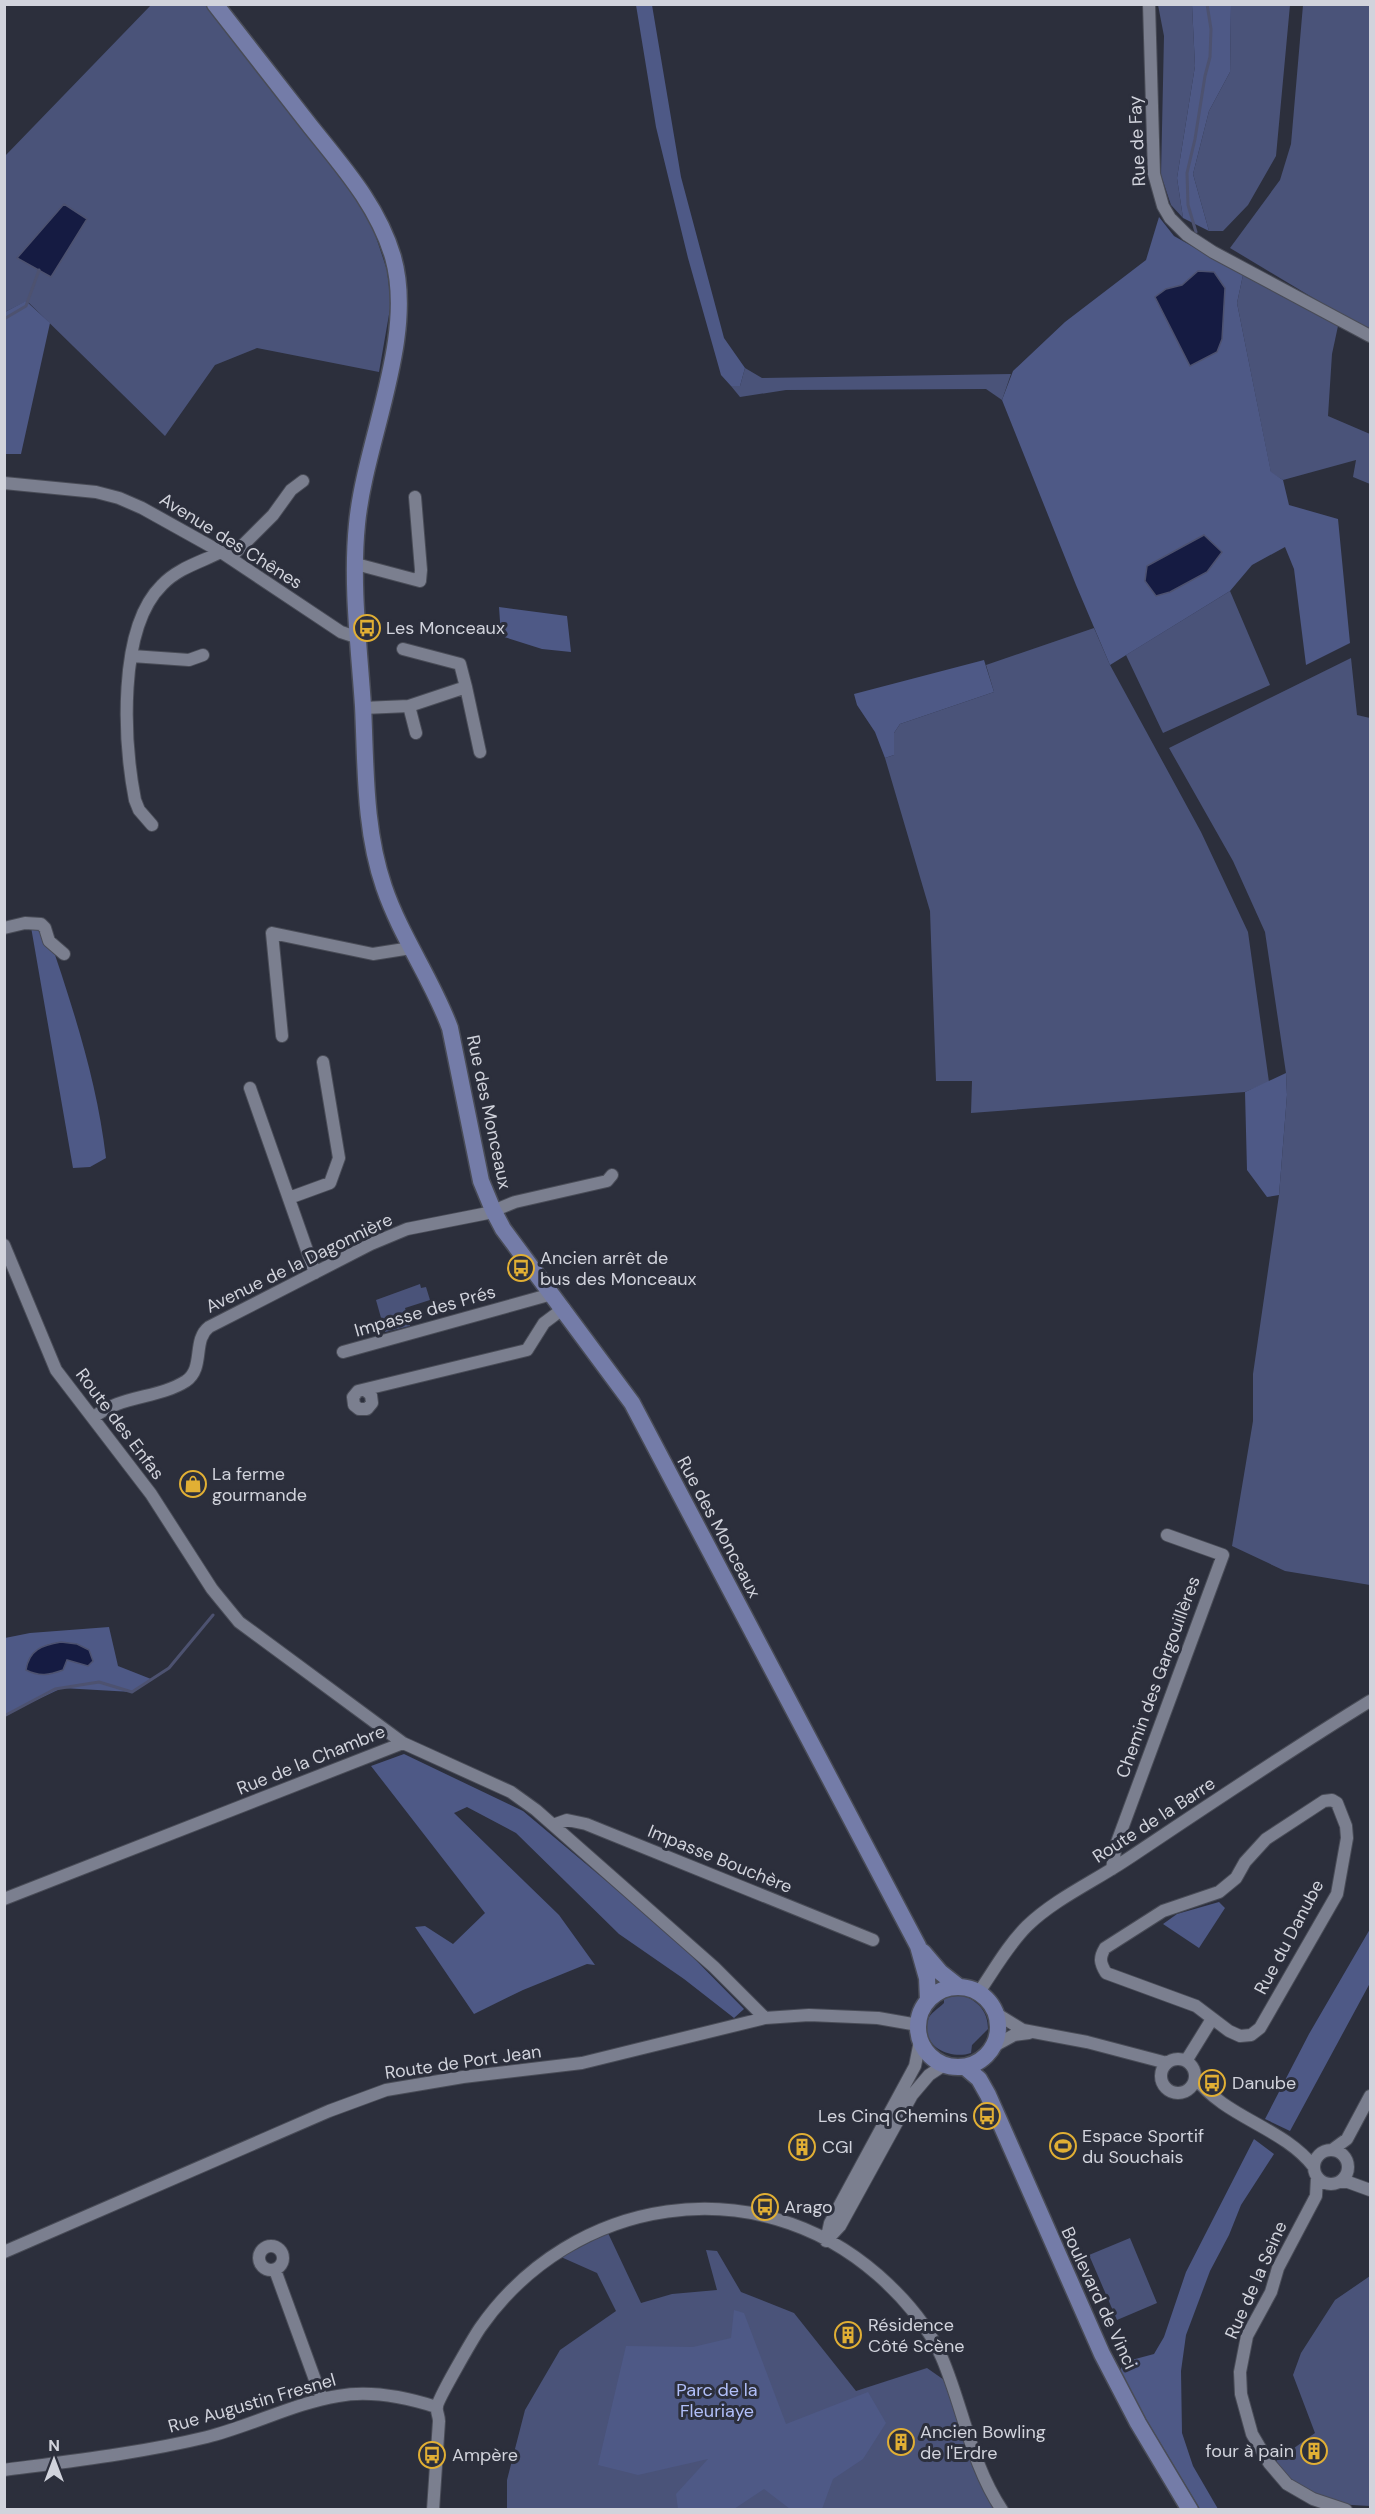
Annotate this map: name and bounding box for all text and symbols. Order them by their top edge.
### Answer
street label: Rue de Fay [1123,95,1151,187]
street label: Avenue des Chênes [155,487,307,595]
bus stop icon: Les Monceaux [352,613,382,643]
place label: Les Monceaux [386,616,505,640]
street label: Rue des Monceaux [461,1033,517,1191]
street label: Avenue de la Dagonnière [202,1207,396,1319]
place label: Ancien arrêt de bus des Monceaux [540,1246,697,1291]
bus stop icon: Ancien arrêt de bus des Monceaux [506,1253,536,1283]
street label: Impasse des Prés [352,1279,498,1343]
street label: Route des Enfas [70,1364,170,1484]
street label: Rue des Monceaux [672,1452,766,1602]
place label: La ferme gourmande [212,1462,307,1507]
shop icon: La ferme gourmande [178,1469,208,1499]
street label: Chemin des Gargouillères [1110,1573,1206,1781]
street label: Rue de la Chambre [233,1719,389,1801]
street label: Route de la Barre [1088,1771,1220,1869]
street label: Impasse Bouchère [644,1819,796,1899]
street label: Rue du Danube [1249,1875,1329,1999]
street label: Route de Port Jean [383,2039,543,2085]
bus stop icon: Danube [1197,2068,1227,2098]
place label: Danube [1232,2071,1296,2095]
bus stop icon: Les Cinq Chemins [972,2101,1002,2131]
place label: Les Cinq Chemins [818,2104,968,2128]
place label: Espace Sportif du Souchais [1082,2124,1204,2169]
sports icon: Espace Sportif du Souchais [1048,2131,1078,2161]
building icon: CGI [787,2132,817,2162]
place label: CGI [822,2135,853,2159]
bus stop icon: Arago [750,2192,780,2222]
place label: Arago [784,2195,833,2219]
street label: Rue de la Seine [1219,2217,1293,2343]
street label: Boulevard de Vinci [1055,2223,1143,2373]
place label: Résidence Côté Scène [868,2313,965,2358]
building icon: Résidence Côté Scène [833,2320,863,2350]
street label: Rue Augustin Fresnel [165,2368,339,2438]
park label: Parc de la Fleuriaye [676,2378,758,2423]
place label: Ancien Bowling de l'Erdre [920,2420,1046,2465]
building icon: Ancien Bowling de l'Erdre [886,2427,916,2457]
north arrow [24,2430,84,2490]
text: N [48,2435,60,2456]
building icon: four à pain [1299,2436,1329,2466]
place label: four à pain [1206,2439,1294,2463]
bus stop icon: Ampère [417,2440,447,2470]
place label: Ampère [452,2443,518,2467]

